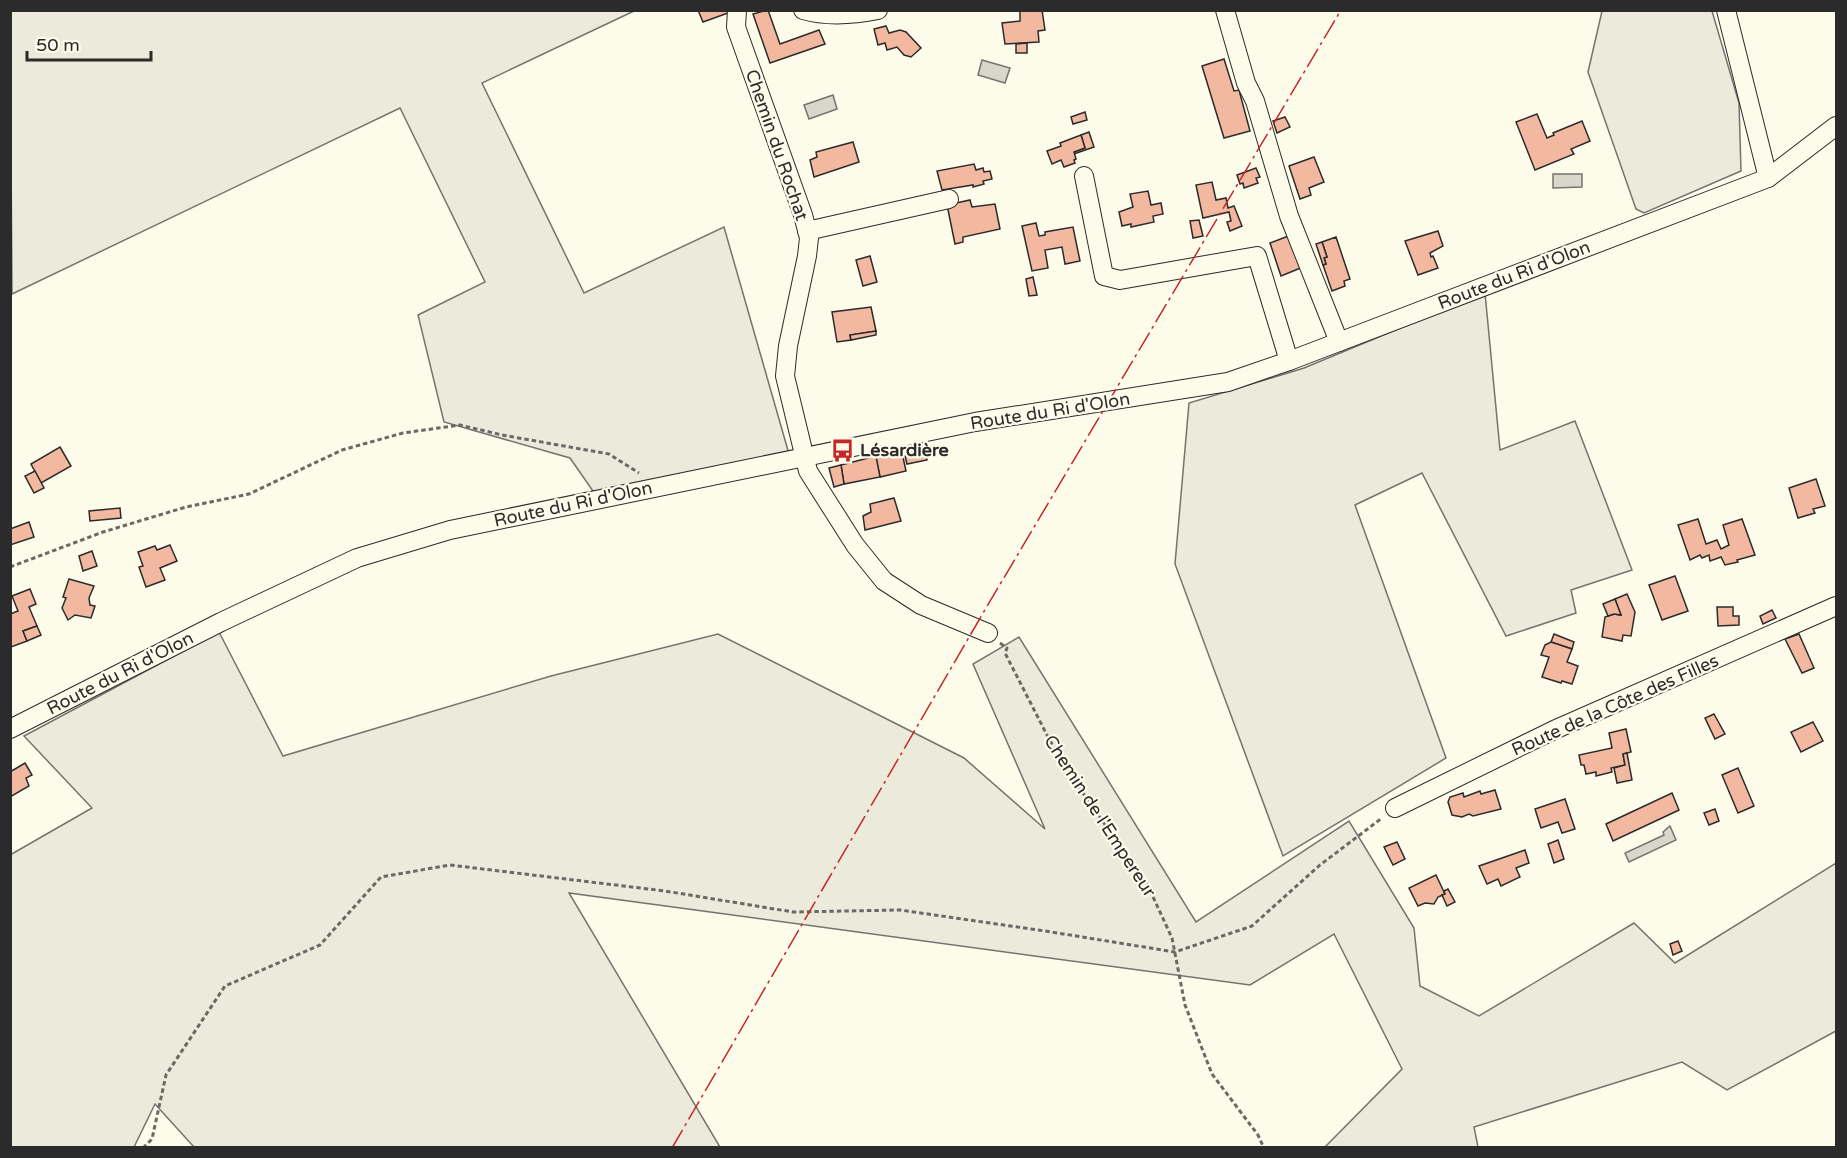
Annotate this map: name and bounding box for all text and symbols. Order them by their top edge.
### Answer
scale bar [27,24,152,62]
text: 50 m [36,34,80,56]
street label: Chemin du Rochat [741,67,813,224]
street label: Route du Ri d'Olon [1435,236,1593,314]
street label: Route du Ri d'Olon [969,388,1131,434]
bus stop icon: Lésardière [829,437,855,463]
place label: Lésardière [860,439,949,461]
street label: Route du Ri d'Olon [492,476,654,532]
street label: Route du Ri d'Olon [43,627,197,719]
street label: Route de la Côte des Filles [1508,649,1722,761]
street label: Chemin de l'Empereur [1039,731,1161,901]

